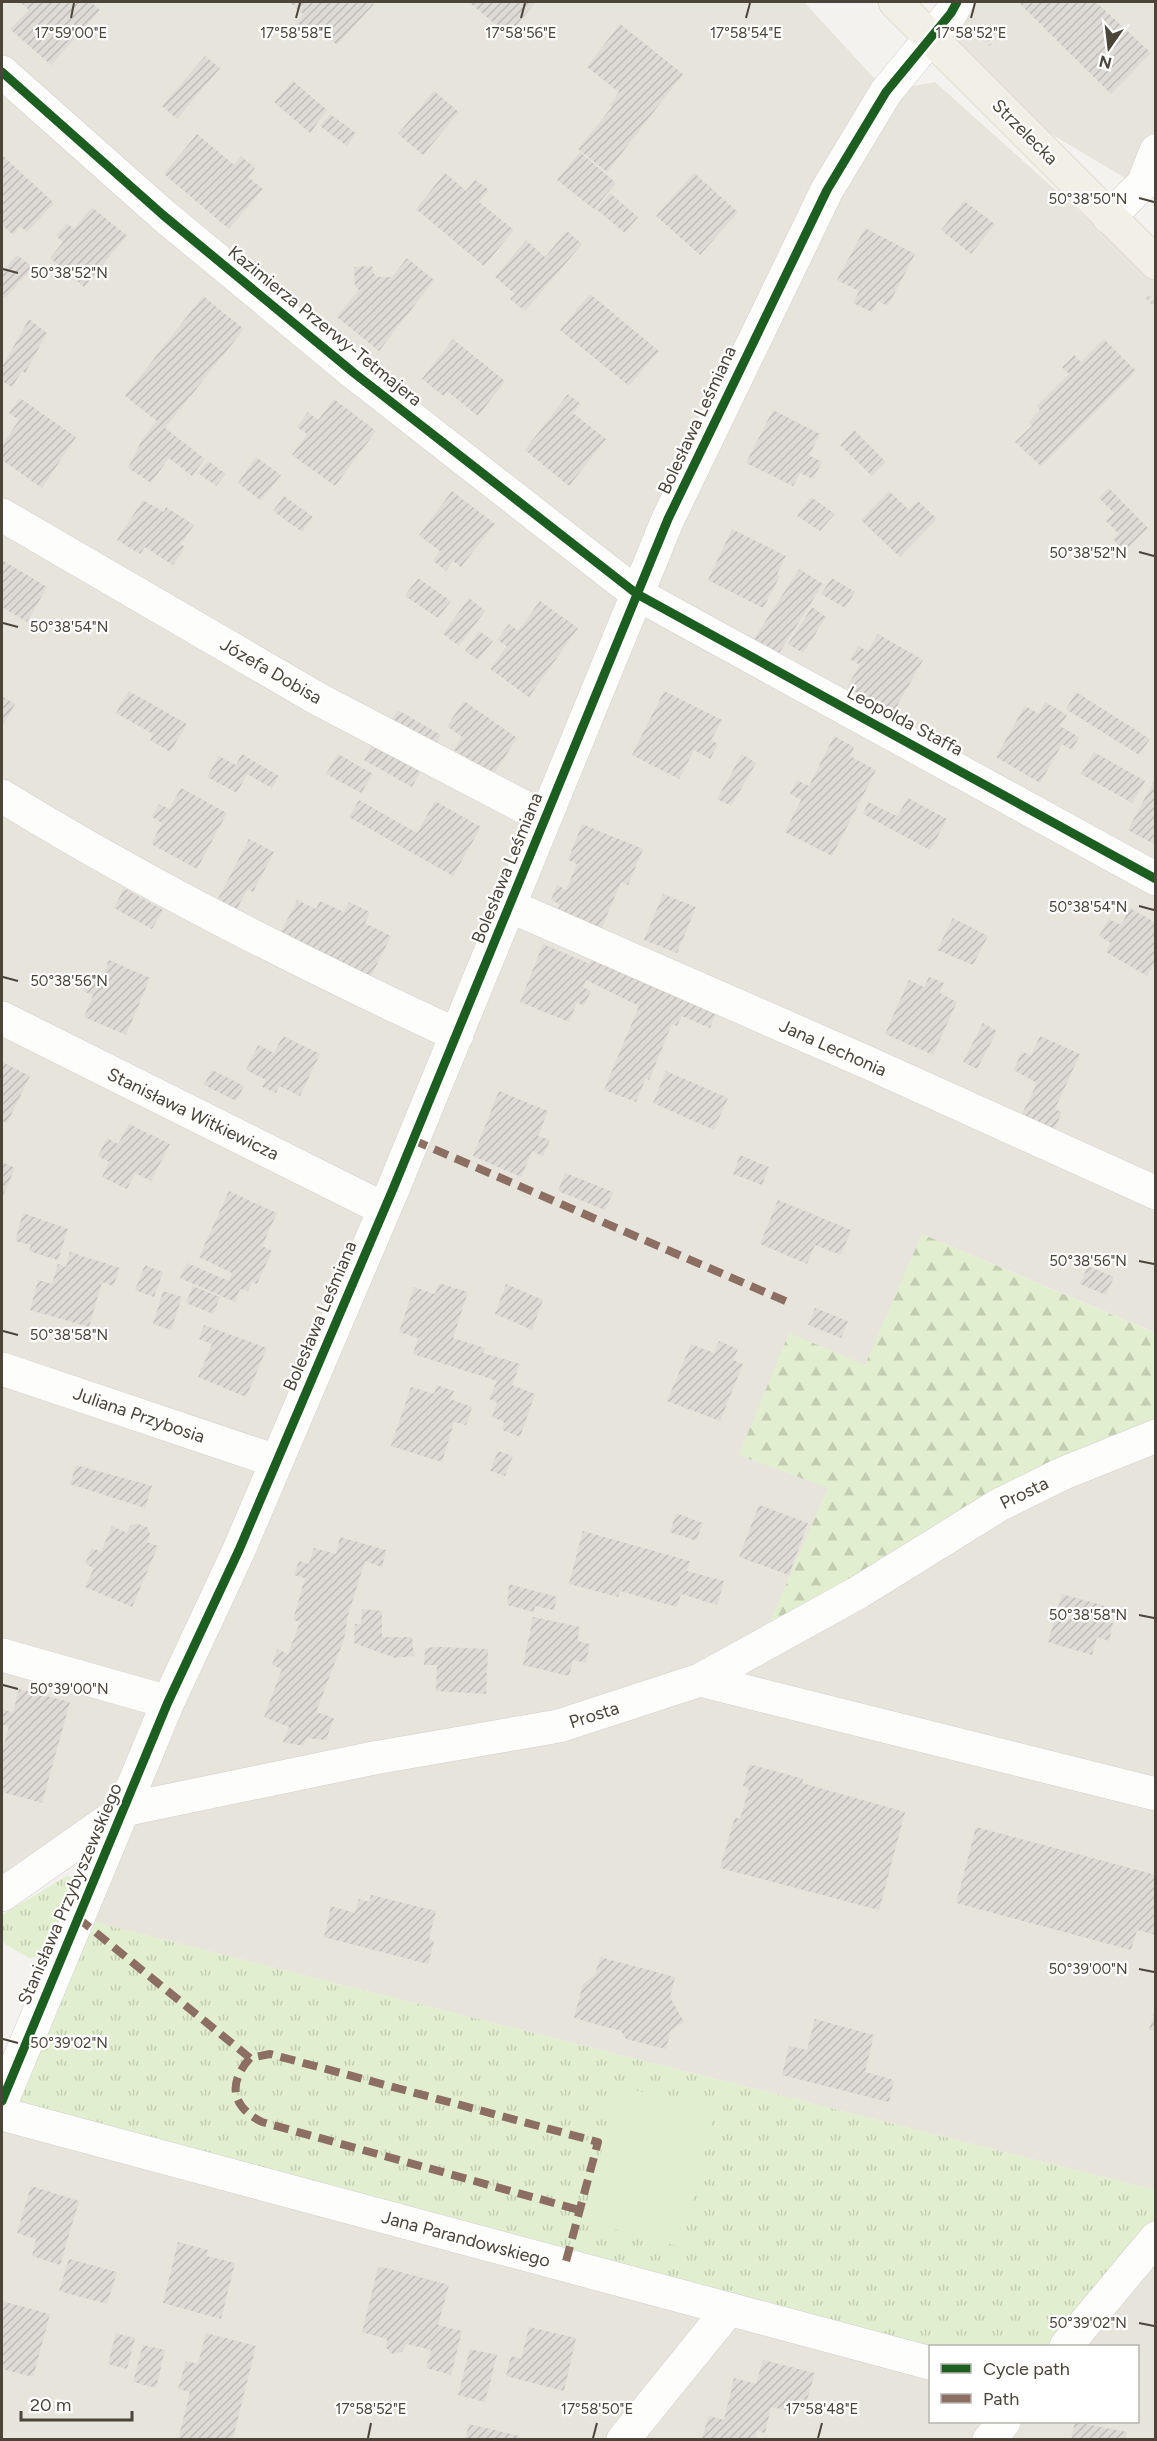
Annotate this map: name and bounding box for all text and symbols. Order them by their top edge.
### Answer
north arrow [1079,18,1139,78]
text: 17°59'00"E [35,24,107,42]
text: 17°58'58"E [260,24,332,42]
text: 17°58'56"E [485,24,557,42]
text: 17°58'54"E [710,24,782,42]
text: 17°58'52"E [935,24,1007,42]
text: N [1097,51,1114,73]
street label: Strzelecka [988,95,1062,169]
text: 50°38'50"N [1049,190,1127,208]
street label: Kazimierza Przerwy-Tetmajera [224,241,426,411]
text: 50°38'52"N [30,264,108,282]
street label: Bolesława Leśmiana [653,342,741,498]
text: 50°38'52"N [1049,544,1127,562]
text: 50°38'54"N [30,618,108,636]
street label: Józefa Dobisa [216,633,326,709]
street label: Leopolda Staffa [843,681,967,761]
street label: Bolesława Leśmiana [467,789,547,947]
text: 50°38'54"N [1049,898,1127,916]
text: 50°38'56"N [30,972,108,990]
street label: Jana Lechonia [776,1015,890,1081]
street label: Stanisława Witkiewicza [104,1063,282,1165]
street label: Bolesława Leśmiana [278,1238,362,1394]
text: 50°38'56"N [1049,1252,1127,1270]
text: 50°38'58"N [30,1326,108,1344]
street label: Juliana Przybosia [70,1382,208,1448]
street label: Prosta [996,1472,1052,1514]
text: 50°38'58"N [1049,1606,1127,1624]
text: 50°39'00"N [29,1680,109,1698]
street label: Prosta [566,1697,622,1733]
street label: Stanisława Przybyszewskiego [13,1780,127,2008]
text: 50°39'00"N [1048,1960,1128,1978]
text: 50°39'02"N [30,2034,108,2052]
street label: Jana Parandowskiego [379,2206,553,2272]
text: 50°39'02"N [1049,2314,1127,2332]
legend [929,2345,1139,2423]
text: Cycle path [983,2358,1070,2380]
scale bar [21,2384,132,2422]
text: Path [983,2388,1019,2410]
text: 20 m [30,2394,71,2416]
text: 17°58'52"E [335,2400,407,2418]
text: 17°58'50"E [561,2400,633,2418]
text: 17°58'48"E [786,2400,858,2418]

